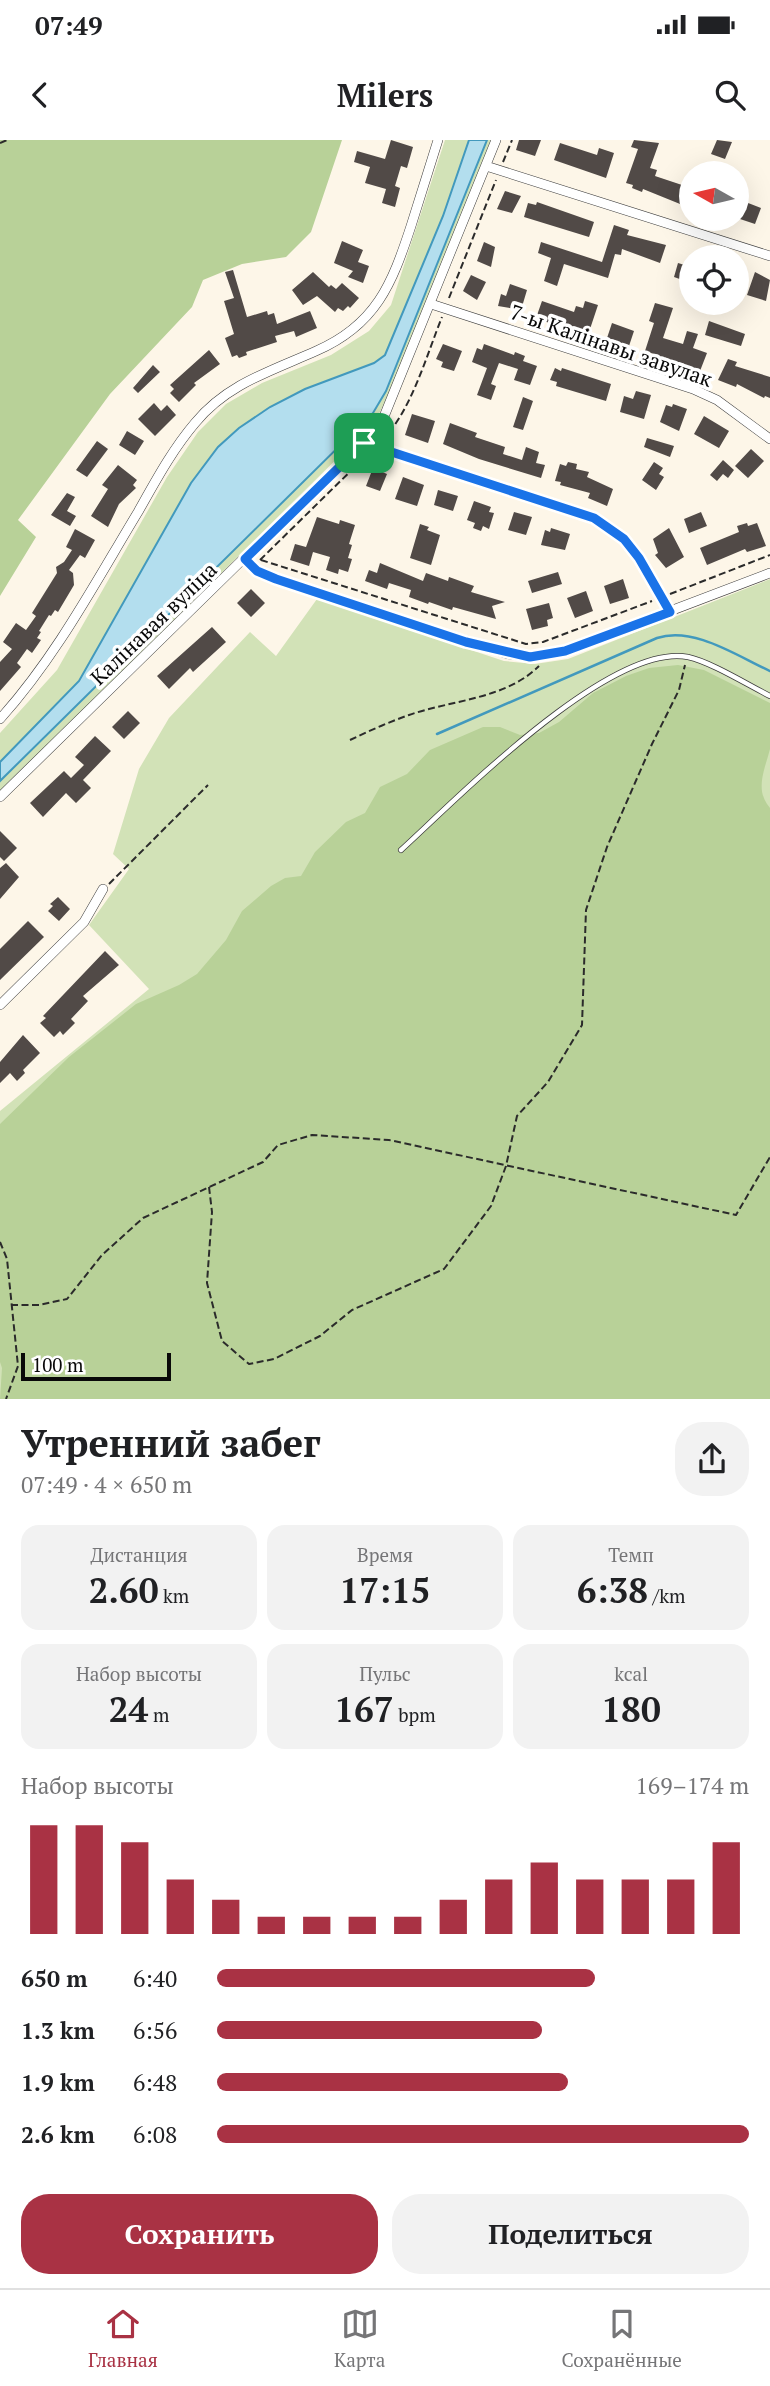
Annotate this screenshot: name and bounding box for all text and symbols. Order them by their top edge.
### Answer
text: 07:49 [35,8,103,42]
text: Milers [337,74,433,116]
icon: back [21,76,59,114]
icon: search [711,76,749,114]
north arrow [679,161,749,231]
map controls [679,161,749,315]
button: locate [679,245,749,315]
street label: 7-ы Калінавы завулак [506,297,717,393]
pin [334,413,394,473]
icon: arrive [345,424,383,462]
street label: Калінавая вуліца [84,555,223,691]
scale bar [21,1350,172,1382]
text: 100 m [32,1352,83,1377]
text: Утренний забег [21,1418,321,1468]
button: share [675,1422,749,1496]
text: 07:49 · 4 × 650 m [21,1469,192,1500]
text: Дистанция [90,1542,188,1567]
text: Время [357,1542,413,1567]
text: Темп [608,1542,654,1567]
text: 2.60 [89,1567,158,1613]
text: 17:15 [339,1567,431,1613]
text: 6:38 [577,1567,648,1613]
text: km [158,1583,189,1608]
text: /km [648,1583,685,1608]
text: Набор высоты [76,1661,202,1686]
text: Пульс [359,1661,411,1686]
text: kcal [614,1661,648,1686]
text: 24 [109,1686,148,1732]
text: 167 [334,1686,394,1732]
text: 180 [601,1686,661,1732]
text: m [148,1702,169,1727]
text: bpm [394,1702,436,1727]
text: Набор высоты [21,1770,174,1801]
text: 169–174 m [636,1770,749,1801]
text: 650 m [21,1963,87,1994]
text: 6:40 [133,1963,177,1994]
text: 1.3 km [21,2015,95,2046]
text: 6:56 [133,2015,177,2046]
text: 1.9 km [21,2067,95,2098]
text: 6:48 [133,2067,177,2098]
text: 2.6 km [21,2119,95,2150]
text: 6:08 [133,2119,177,2150]
button: Сохранить [21,2194,378,2274]
button: Поделиться [392,2194,749,2274]
tab: Главная [88,2305,158,2372]
tab: Карта [334,2305,385,2372]
tab: Сохранённые [561,2305,682,2372]

